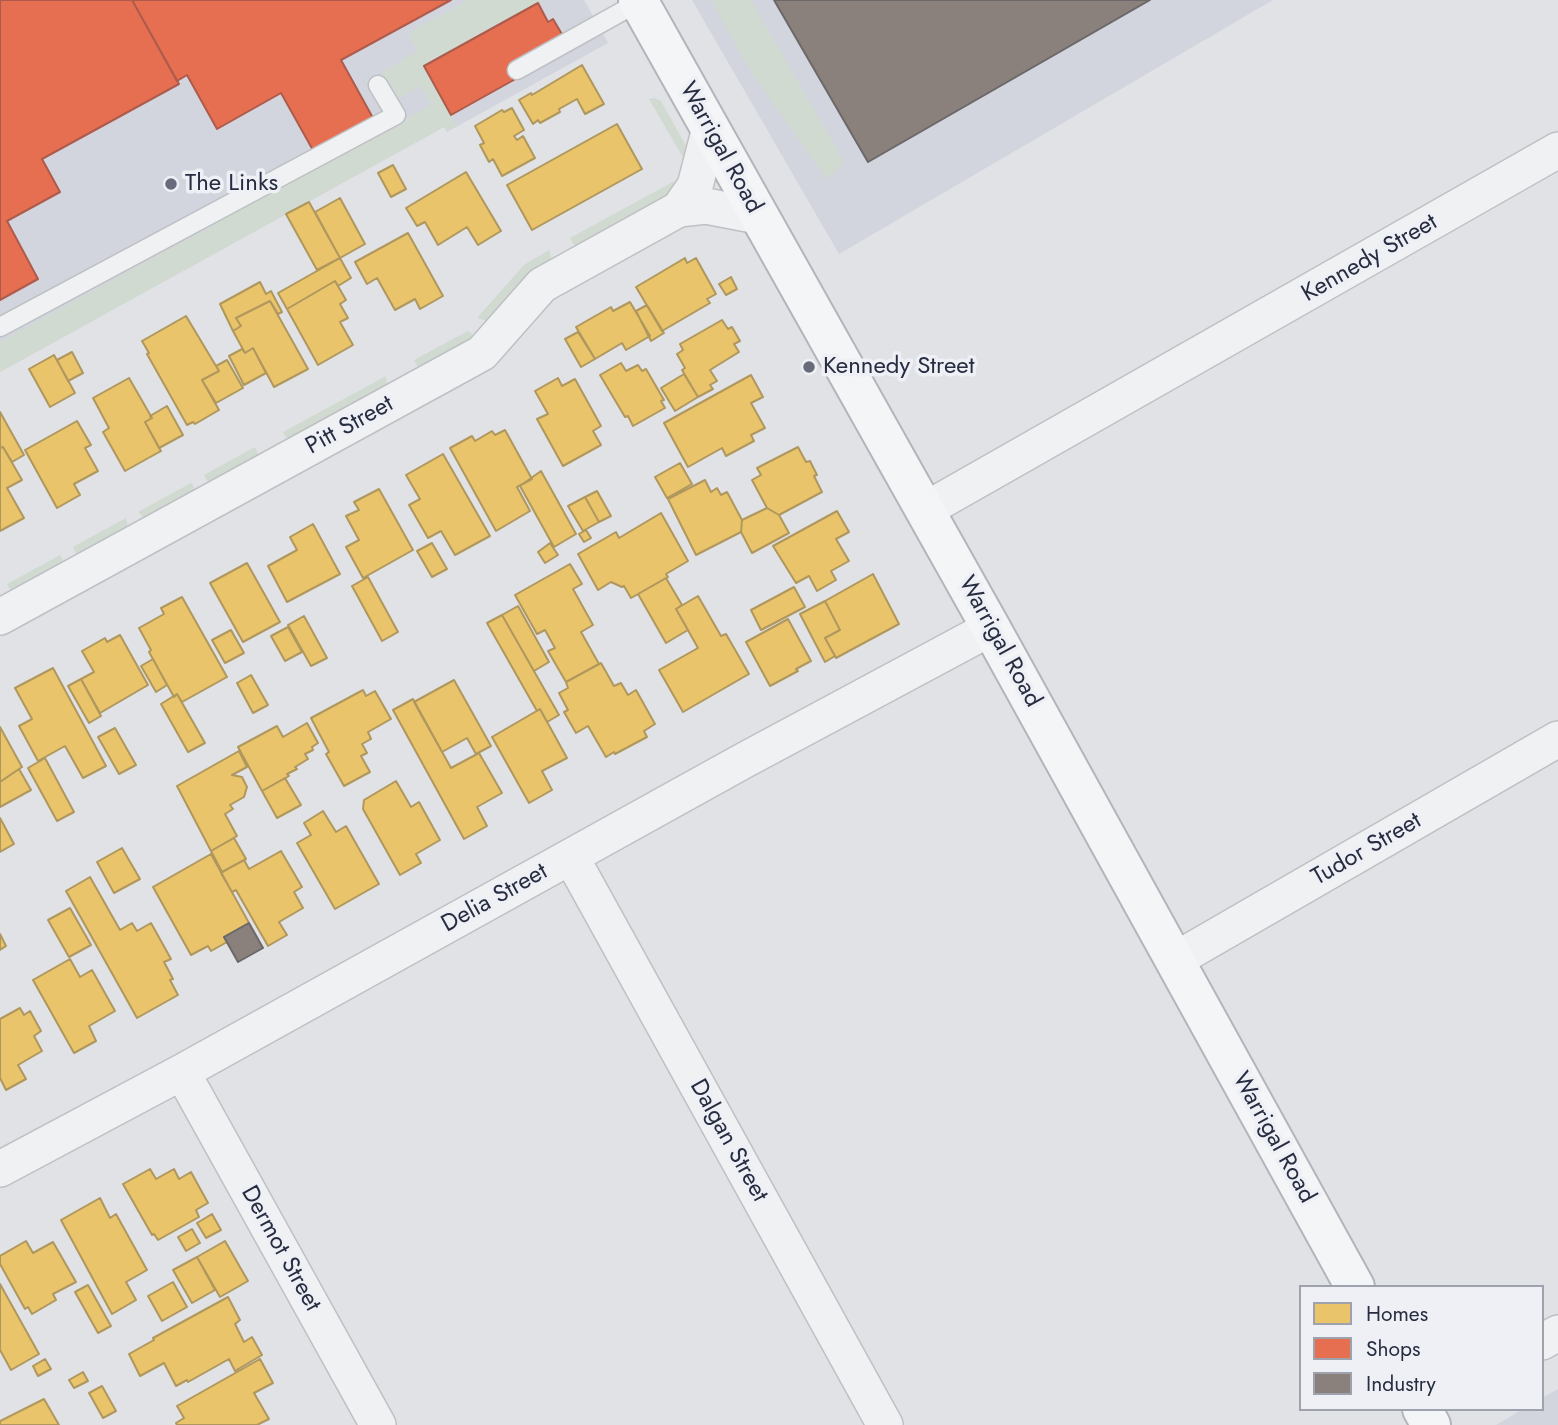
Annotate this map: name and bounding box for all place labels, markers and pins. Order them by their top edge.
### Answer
place label: The Links [185,170,278,198]
marker: The Links [163,176,179,192]
place label: Kennedy Street [823,353,974,381]
marker: Kennedy Street [801,359,817,375]

